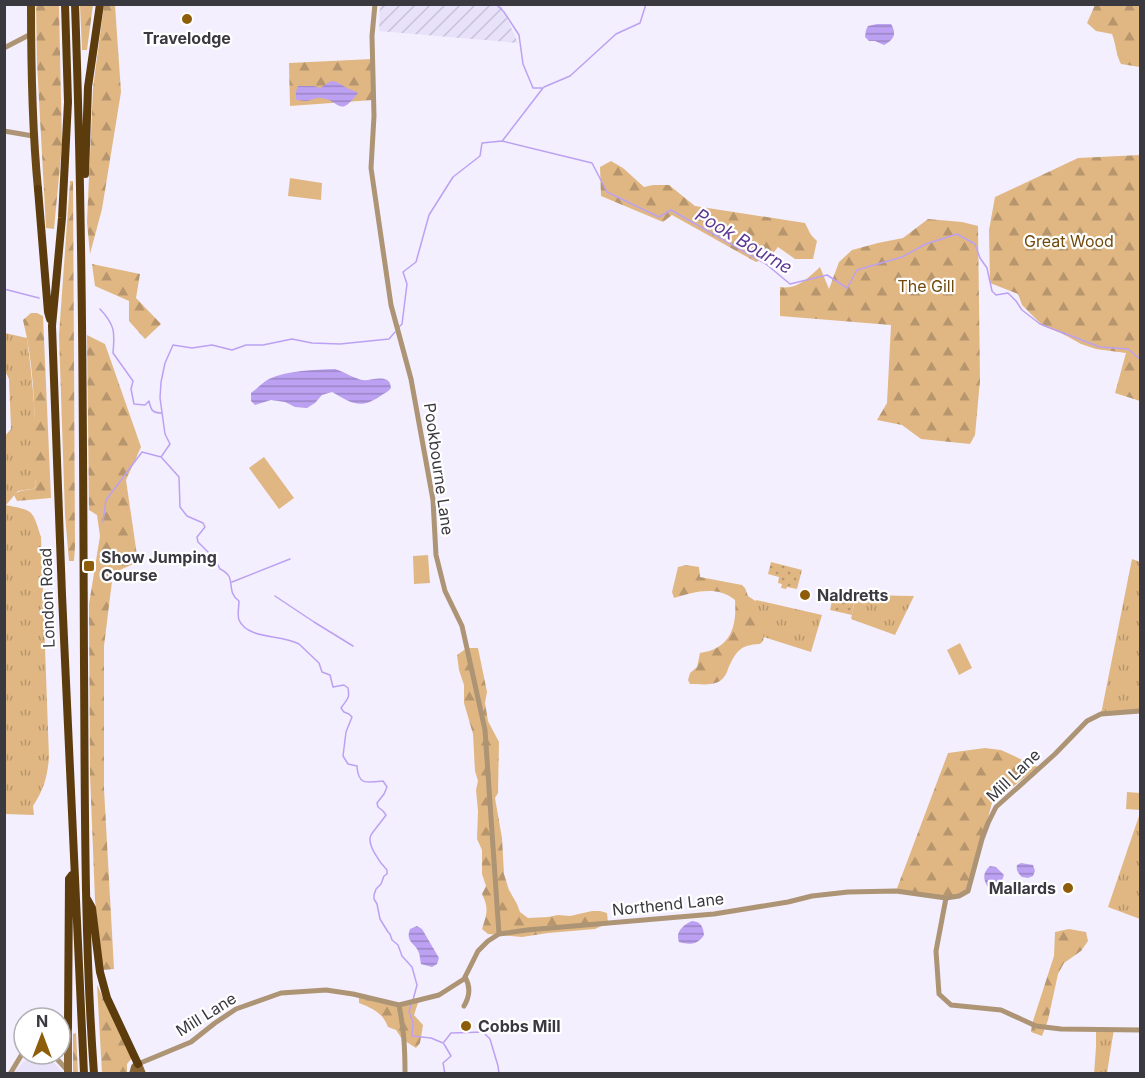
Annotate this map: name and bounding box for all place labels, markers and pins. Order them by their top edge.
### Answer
marker: Travelodge [180,12,194,26]
place label: Travelodge [143,28,231,48]
place label: Show Jumping Course [101,547,217,585]
marker: Show Jumping Course [82,559,96,573]
place label: Naldretts [817,585,889,605]
marker: Naldretts [798,588,812,602]
place label: Mallards [989,878,1056,898]
marker: Mallards [1061,881,1075,895]
place label: Cobbs Mill [478,1016,560,1036]
marker: Cobbs Mill [459,1019,473,1033]

